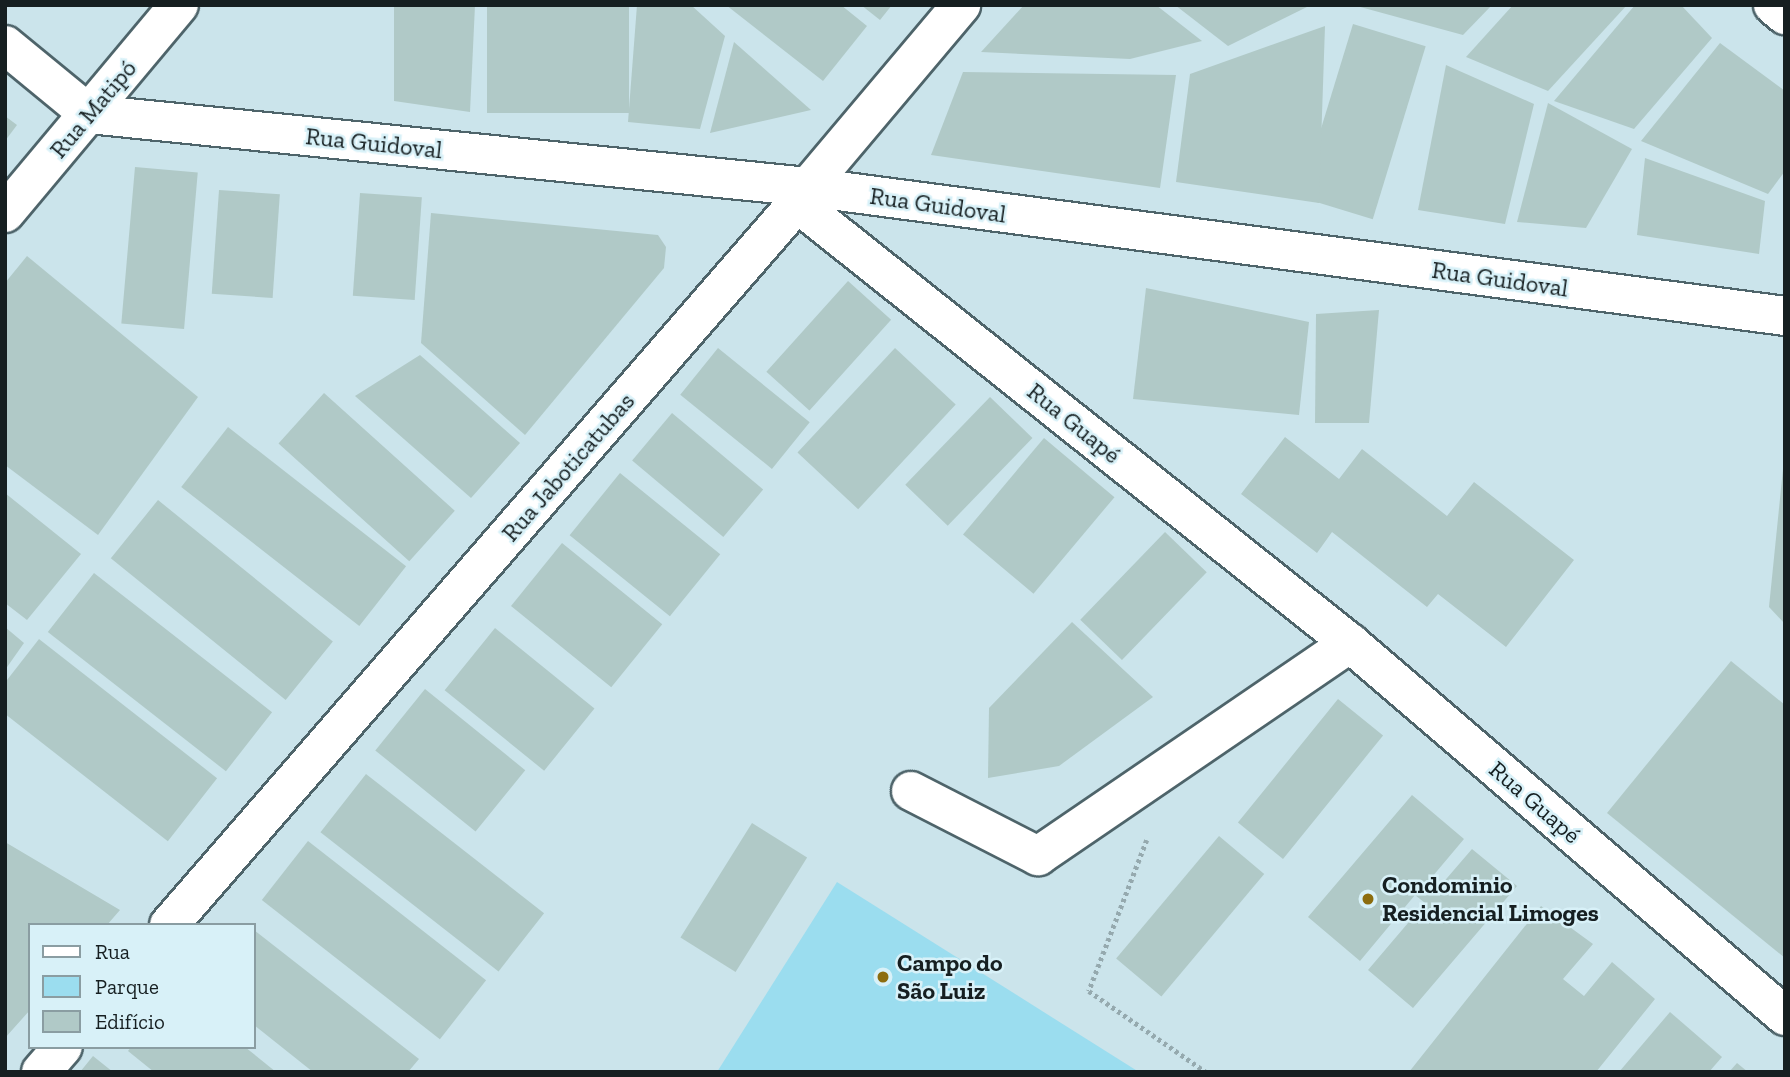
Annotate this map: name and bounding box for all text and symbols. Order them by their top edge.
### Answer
street label: Rua Matipó [44,54,142,164]
street label: Rua Guidoval [304,121,444,165]
street label: Rua Guidoval [868,181,1008,229]
street label: Rua Guidoval [1430,255,1570,303]
street label: Rua Guapé [1022,377,1126,469]
street label: Rua Jaboticatubas [495,387,641,547]
street label: Rua Guapé [1484,755,1586,849]
place label: Condominio Residencial Limoges [1382,871,1599,927]
marker: Condominio Residencial Limoges [1360,891,1376,907]
legend [28,923,256,1049]
text: Rua [95,939,130,964]
place label: Campo do São Luiz [897,949,1003,1005]
marker: Campo do São Luiz [875,969,891,985]
text: Parque [95,974,159,999]
text: Edifício [95,1009,165,1034]

